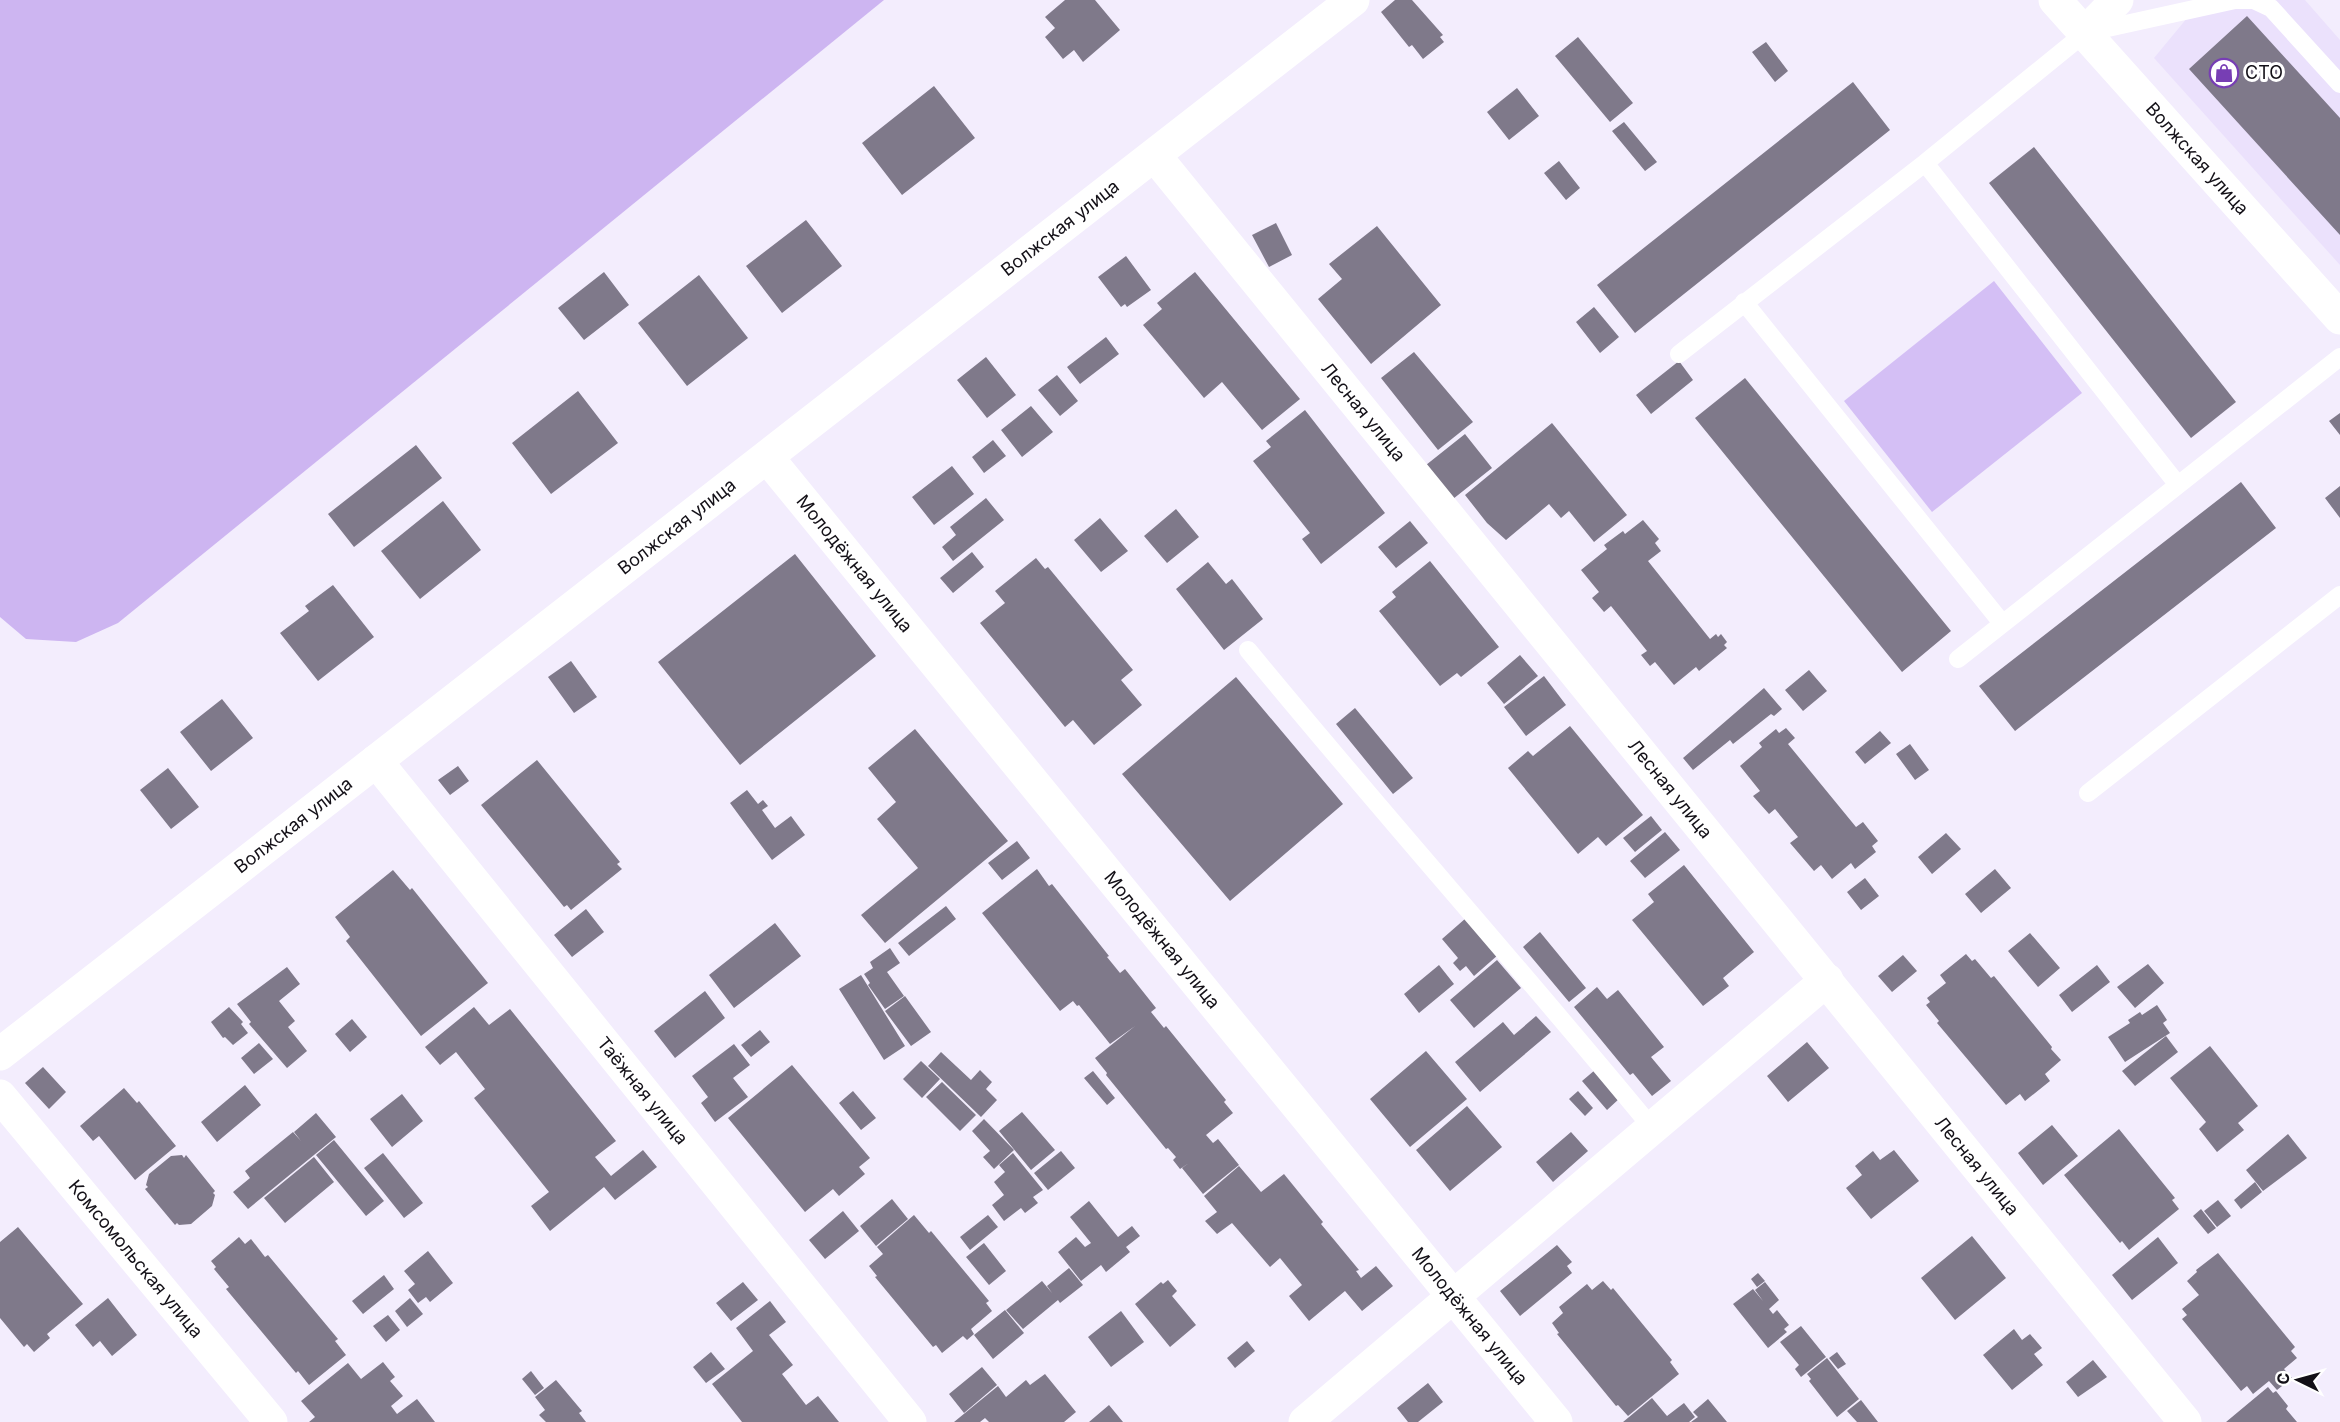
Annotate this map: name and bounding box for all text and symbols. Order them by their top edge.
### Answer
shop icon: СТО [2208,57,2240,89]
place label: СТО [2245,62,2283,83]
street label: Волжская улица [2142,98,2253,219]
street label: Волжская улица [997,175,1123,280]
street label: Лесная улица [1317,358,1410,465]
street label: Волжская улица [613,474,740,579]
street label: Молодёжная улица [792,491,917,636]
street label: Лесная улица [1624,735,1717,842]
street label: Волжская улица [230,773,356,877]
street label: Молодёжная улица [1100,867,1225,1013]
street label: Таёжная улица [593,1033,693,1148]
street label: Лесная улица [1931,1112,2023,1219]
street label: Комсомольская улица [64,1176,207,1342]
street label: Молодёжная улица [1408,1243,1532,1389]
north arrow [2268,1350,2328,1410]
text: С [2273,1372,2294,1385]

